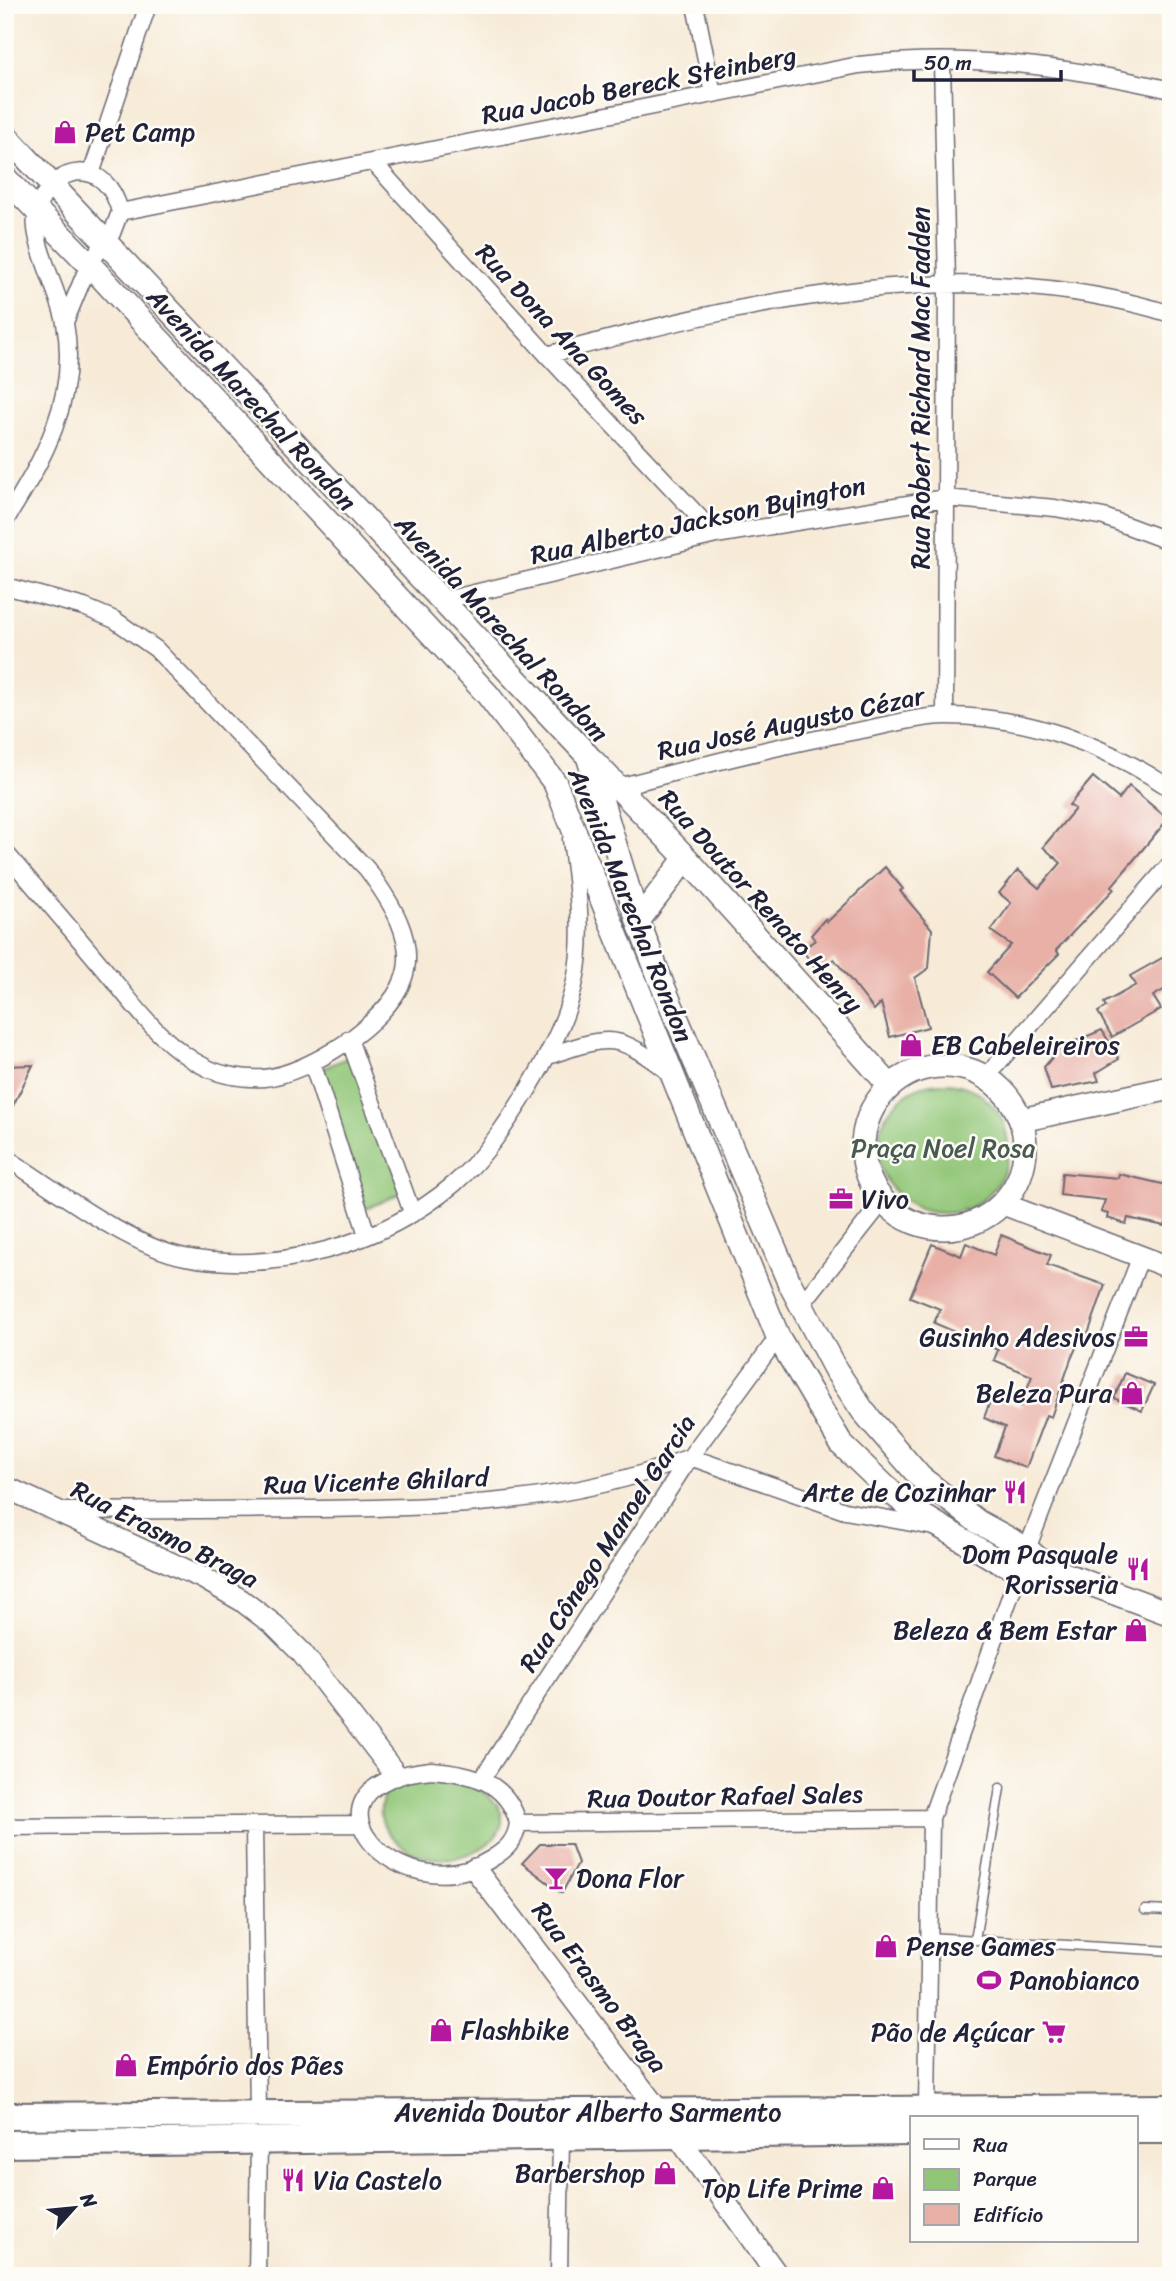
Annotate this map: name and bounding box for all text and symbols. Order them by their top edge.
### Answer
street label: Rua Jacob Bereck Steinberg [478,32,800,138]
scale bar [914,38,1060,82]
text: 50 m [924,44,972,82]
place label: Pet Camp [85,109,196,155]
shop icon: Pet Camp [51,118,79,146]
street label: Rua Robert Richard Mac Fadden [897,207,943,569]
street label: Rua Dona Ana Gomes [464,232,660,437]
street label: Avenida Marechal Rondon [134,275,369,522]
street label: Rua Alberto Jackson Byington [526,462,870,578]
street label: Avenida Marechal Rondom [382,502,621,753]
street label: Rua José Augusto Cézar [653,672,930,774]
street label: Avenida Marechal Rondon [554,760,707,1050]
street label: Rua Doutor Renato Henry [647,778,875,1024]
place label: EB Cabeleireiros [931,1022,1120,1068]
shop icon: EB Cabeleireiros [897,1031,925,1059]
park label: Praça Noel Rosa [851,1125,1035,1171]
place label: Vivo [861,1176,909,1222]
office icon: Vivo [827,1185,855,1213]
place label: Gusinho Adesivos [919,1314,1117,1360]
office icon: Gusinho Adesivos [1122,1323,1150,1351]
place label: Beleza Pura [976,1370,1113,1416]
shop icon: Beleza Pura [1118,1379,1146,1407]
street label: Rua Cônego Manoel Garcia [506,1404,708,1682]
street label: Rua Vicente Ghilard [263,1454,491,1508]
street label: Rua Erasmo Braga [63,1467,267,1601]
place label: Arte de Cozinhar [801,1469,996,1515]
restaurant icon: Arte de Cozinhar [1001,1478,1029,1506]
place label: Dom Pasquale Rorisseria [962,1531,1119,1607]
restaurant icon: Dom Pasquale Rorisseria [1124,1555,1152,1583]
place label: Beleza & Bem Estar [893,1607,1117,1653]
shop icon: Beleza & Bem Estar [1122,1616,1150,1644]
street label: Rua Doutor Rafael Sales [587,1771,863,1821]
place label: Dona Flor [576,1855,685,1901]
bar icon: Dona Flor [542,1864,570,1892]
street label: Rua Erasmo Braga [520,1891,680,2083]
place label: Pense Games [906,1923,1057,1969]
shop icon: Pense Games [872,1932,900,1960]
place label: Panobianco [1009,1957,1139,2003]
sports icon: Panobianco [975,1966,1003,1994]
place label: Flashbike [461,2007,569,2053]
place label: Pão de Açúcar [871,2009,1035,2055]
shop icon: Flashbike [427,2016,455,2044]
supermarket icon: Pão de Açúcar [1040,2018,1068,2046]
place label: Empório dos Pães [146,2042,344,2088]
shop icon: Empório dos Pães [112,2051,140,2079]
street label: Avenida Doutor Alberto Sarmento [394,2089,781,2135]
legend [910,2116,1138,2242]
text: Rua [973,2126,1008,2164]
place label: Barbershop [515,2150,645,2196]
place label: Via Castelo [313,2157,442,2203]
shop icon: Barbershop [651,2159,679,2187]
text: Parque [973,2160,1037,2198]
place label: Top Life Prime [701,2165,863,2211]
restaurant icon: Via Castelo [279,2166,307,2194]
north arrow [38,2172,108,2242]
shop icon: Top Life Prime [869,2174,897,2202]
text: N [71,2186,107,2215]
text: Edifício [973,2196,1043,2234]

